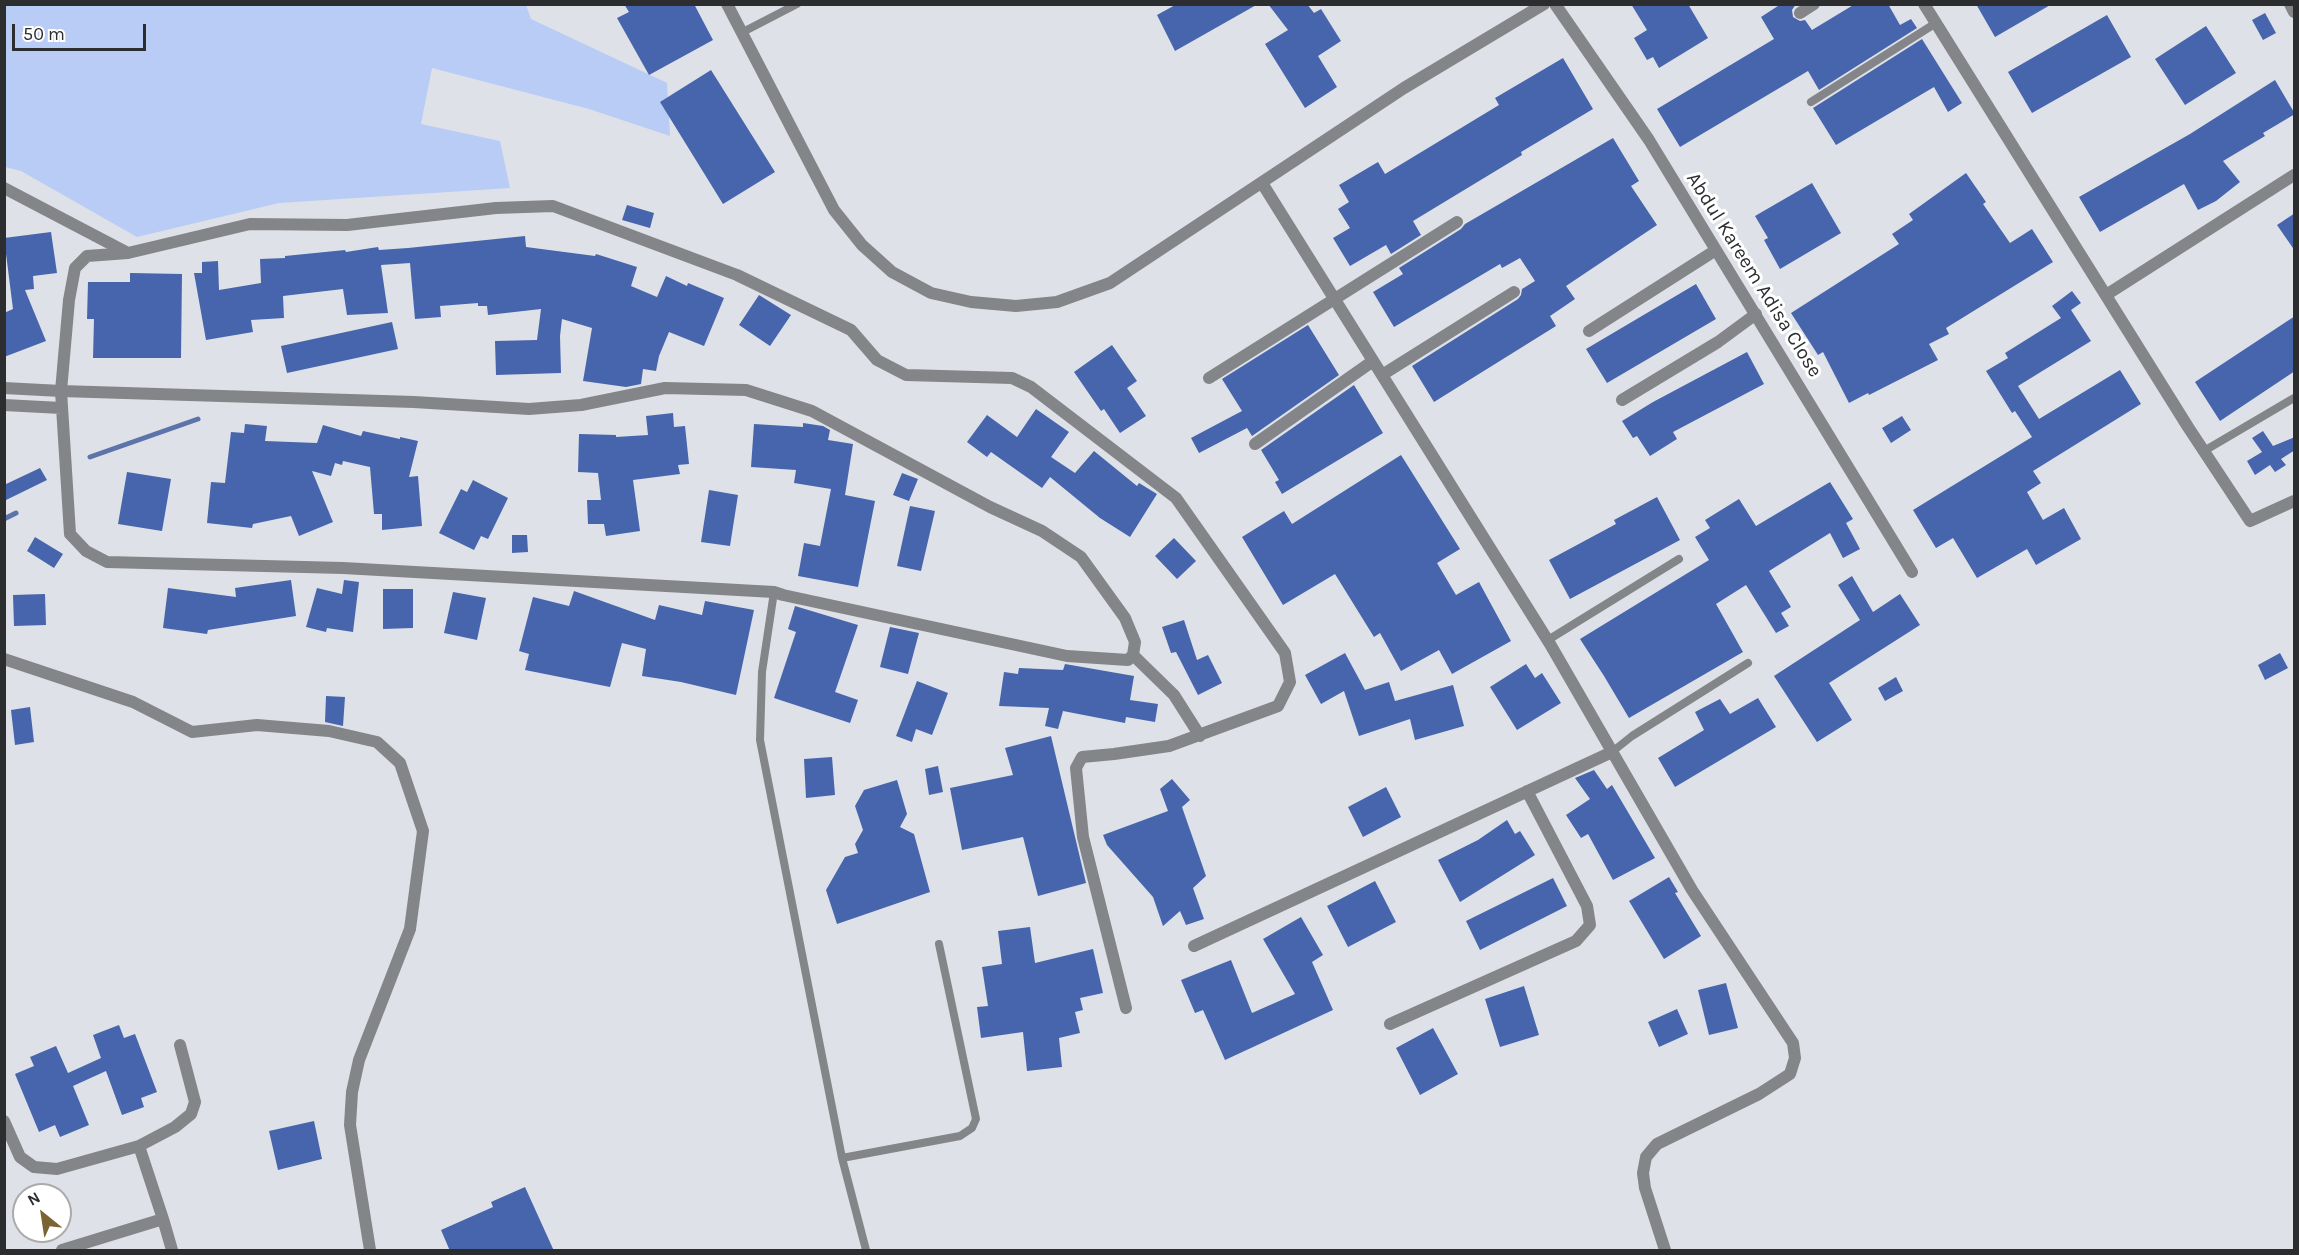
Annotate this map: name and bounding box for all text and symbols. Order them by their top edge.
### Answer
scale bar [15,12,148,50]
text: 50 m [23,23,65,45]
street label: Abdul Kareem Adisa Close [1681,168,1827,382]
north arrow [12,1183,72,1243]
text: N [24,1188,43,1210]

